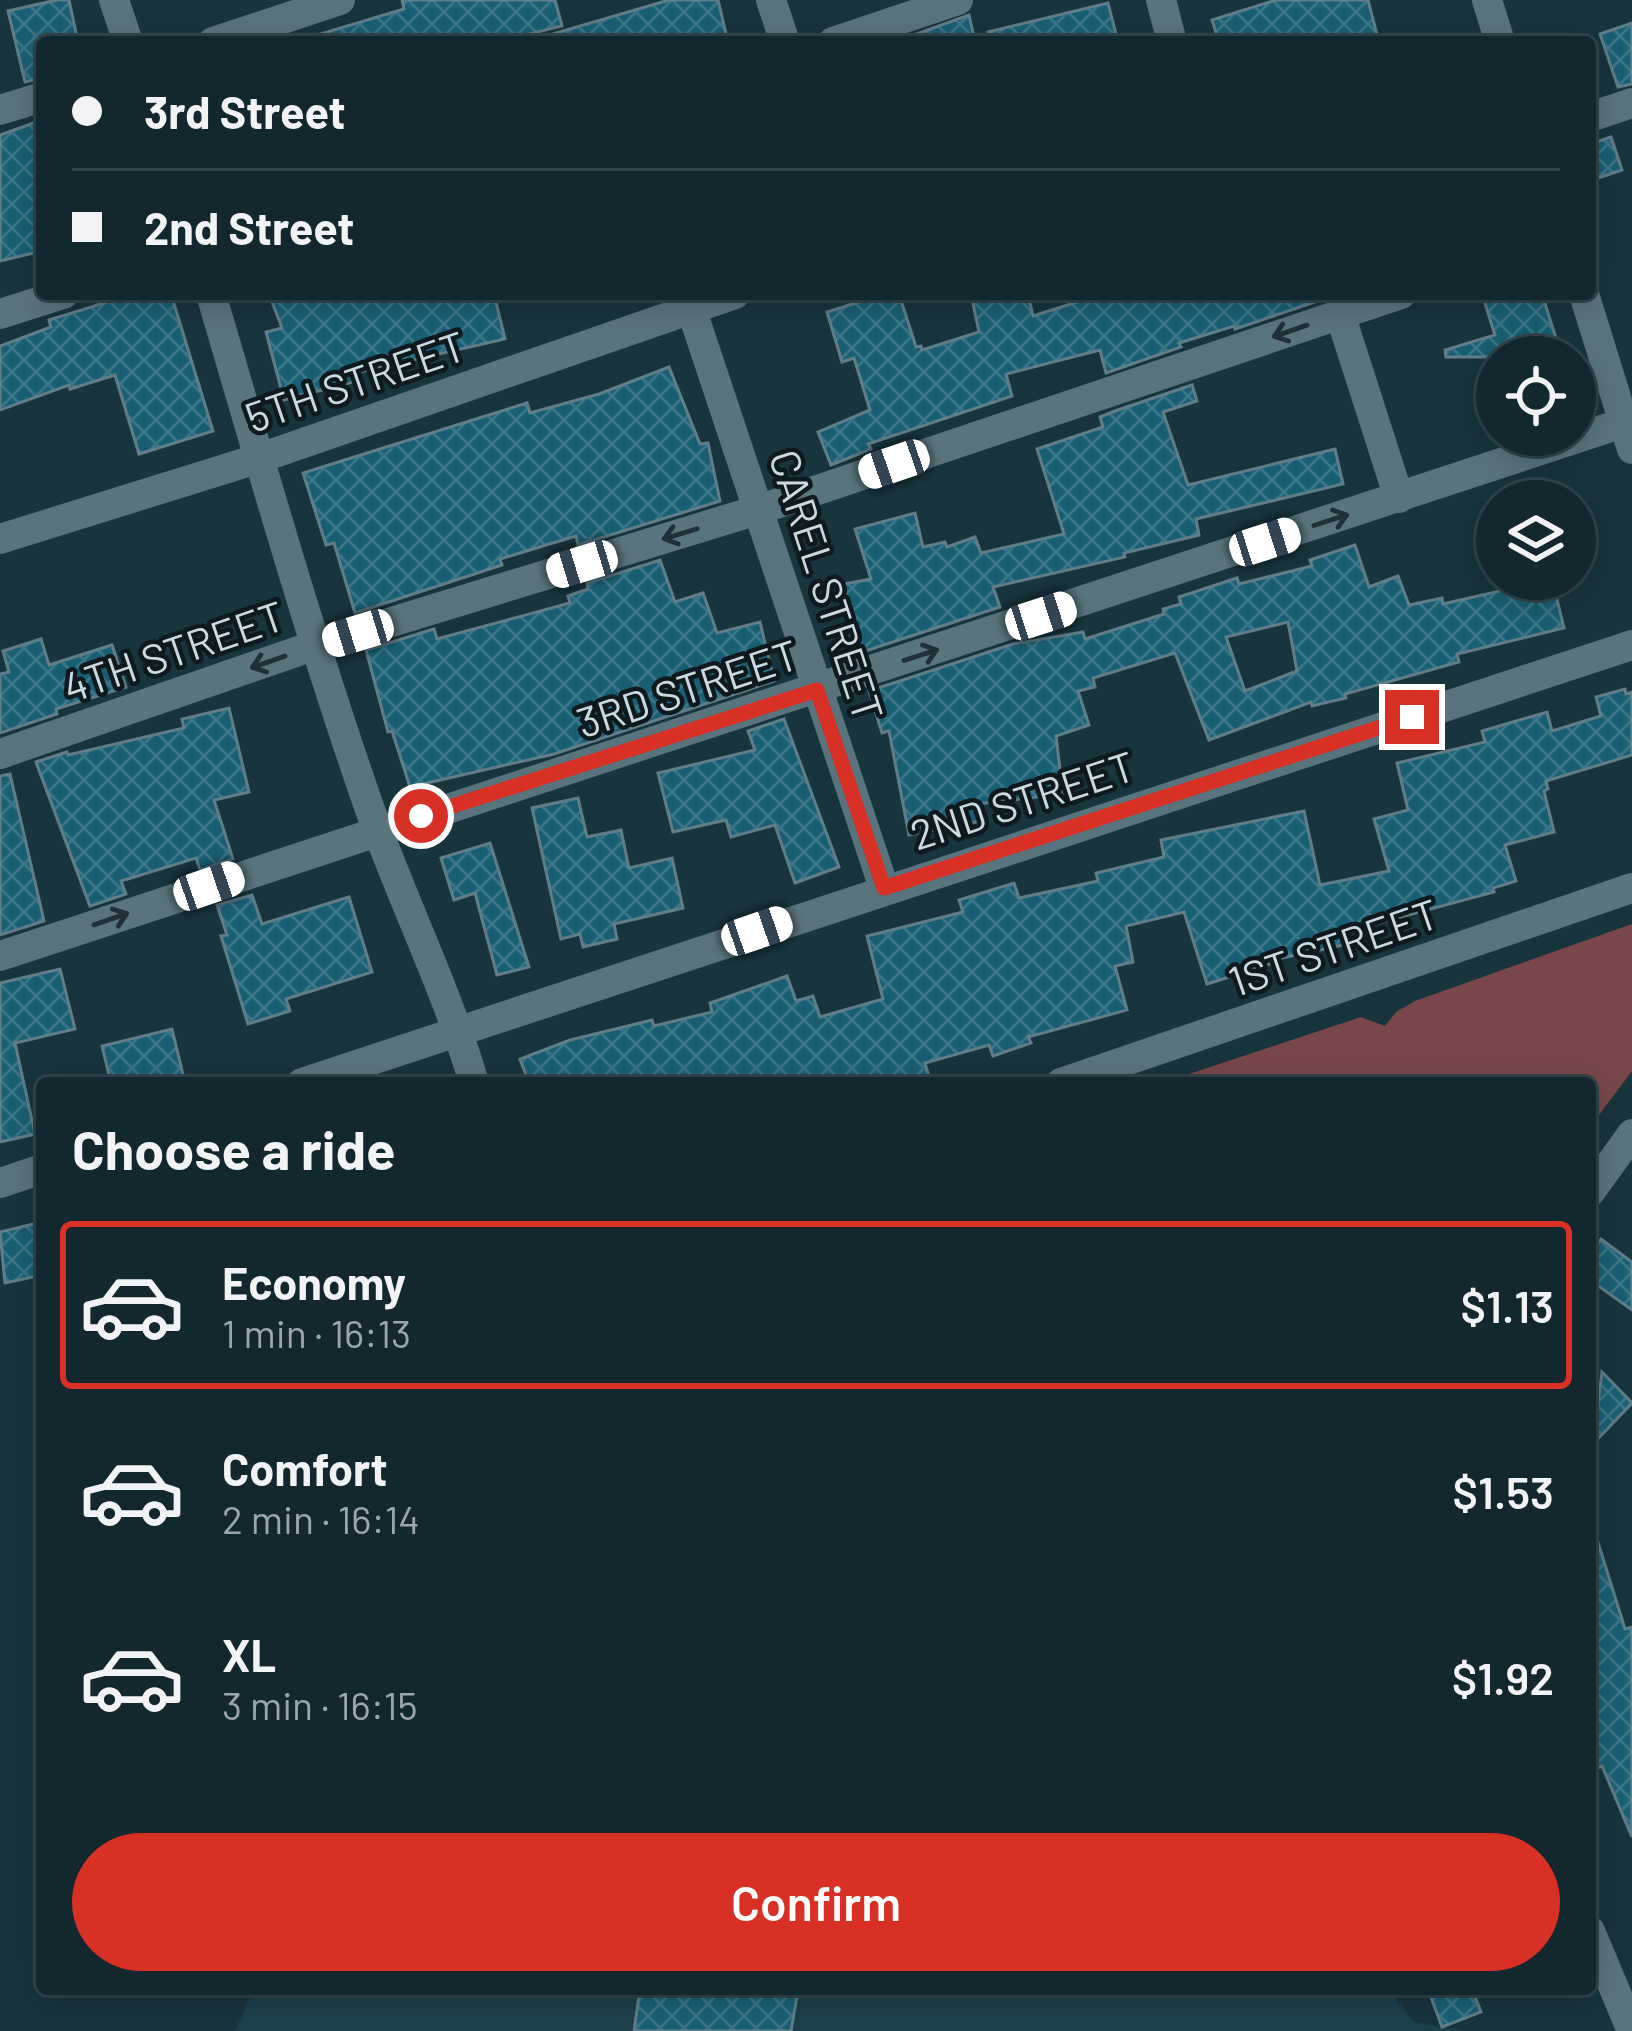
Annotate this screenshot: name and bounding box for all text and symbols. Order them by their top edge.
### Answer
text: 3rd Street [144,84,346,138]
text: 2nd Street [144,200,354,254]
street label: 5TH STREET [238,319,472,441]
one-way arrow [1272,322,1310,344]
map controls [1476,336,1596,600]
button: locate [1476,336,1596,456]
car [854,435,934,493]
street label: CAREL STREET [761,443,895,727]
button: layers [1476,480,1596,600]
one-way arrow [1311,508,1349,530]
car [1225,514,1305,570]
one-way arrow [662,524,700,546]
car [542,536,622,592]
car [1001,588,1081,644]
street label: 4TH STREET [56,589,290,711]
car [318,605,398,661]
street label: 3RD STREET [570,628,804,746]
one-way arrow [901,643,939,665]
one-way arrow [250,653,287,674]
route end [1385,690,1439,744]
street label: 2ND STREET [904,739,1140,859]
route start [394,789,448,843]
car [169,857,249,915]
street label: 1ST STREET [1222,887,1444,1005]
car [717,902,797,960]
one-way arrow [91,907,129,929]
text: Choose a ride [72,1116,396,1181]
icon: car [78,1251,186,1359]
text: Economy [222,1255,406,1309]
text: $1.13 [1461,1278,1554,1332]
text: 1 min · 16:13 [222,1309,411,1356]
icon: car [78,1437,186,1545]
text: Comfort [222,1441,388,1495]
text: $1.53 [1453,1464,1554,1518]
text: 2 min · 16:14 [222,1495,420,1542]
icon: car [78,1623,186,1731]
text: XL [222,1627,276,1681]
text: $1.92 [1452,1650,1554,1704]
text: 3 min · 16:15 [222,1681,418,1728]
button: Confirm [72,1833,1560,1971]

